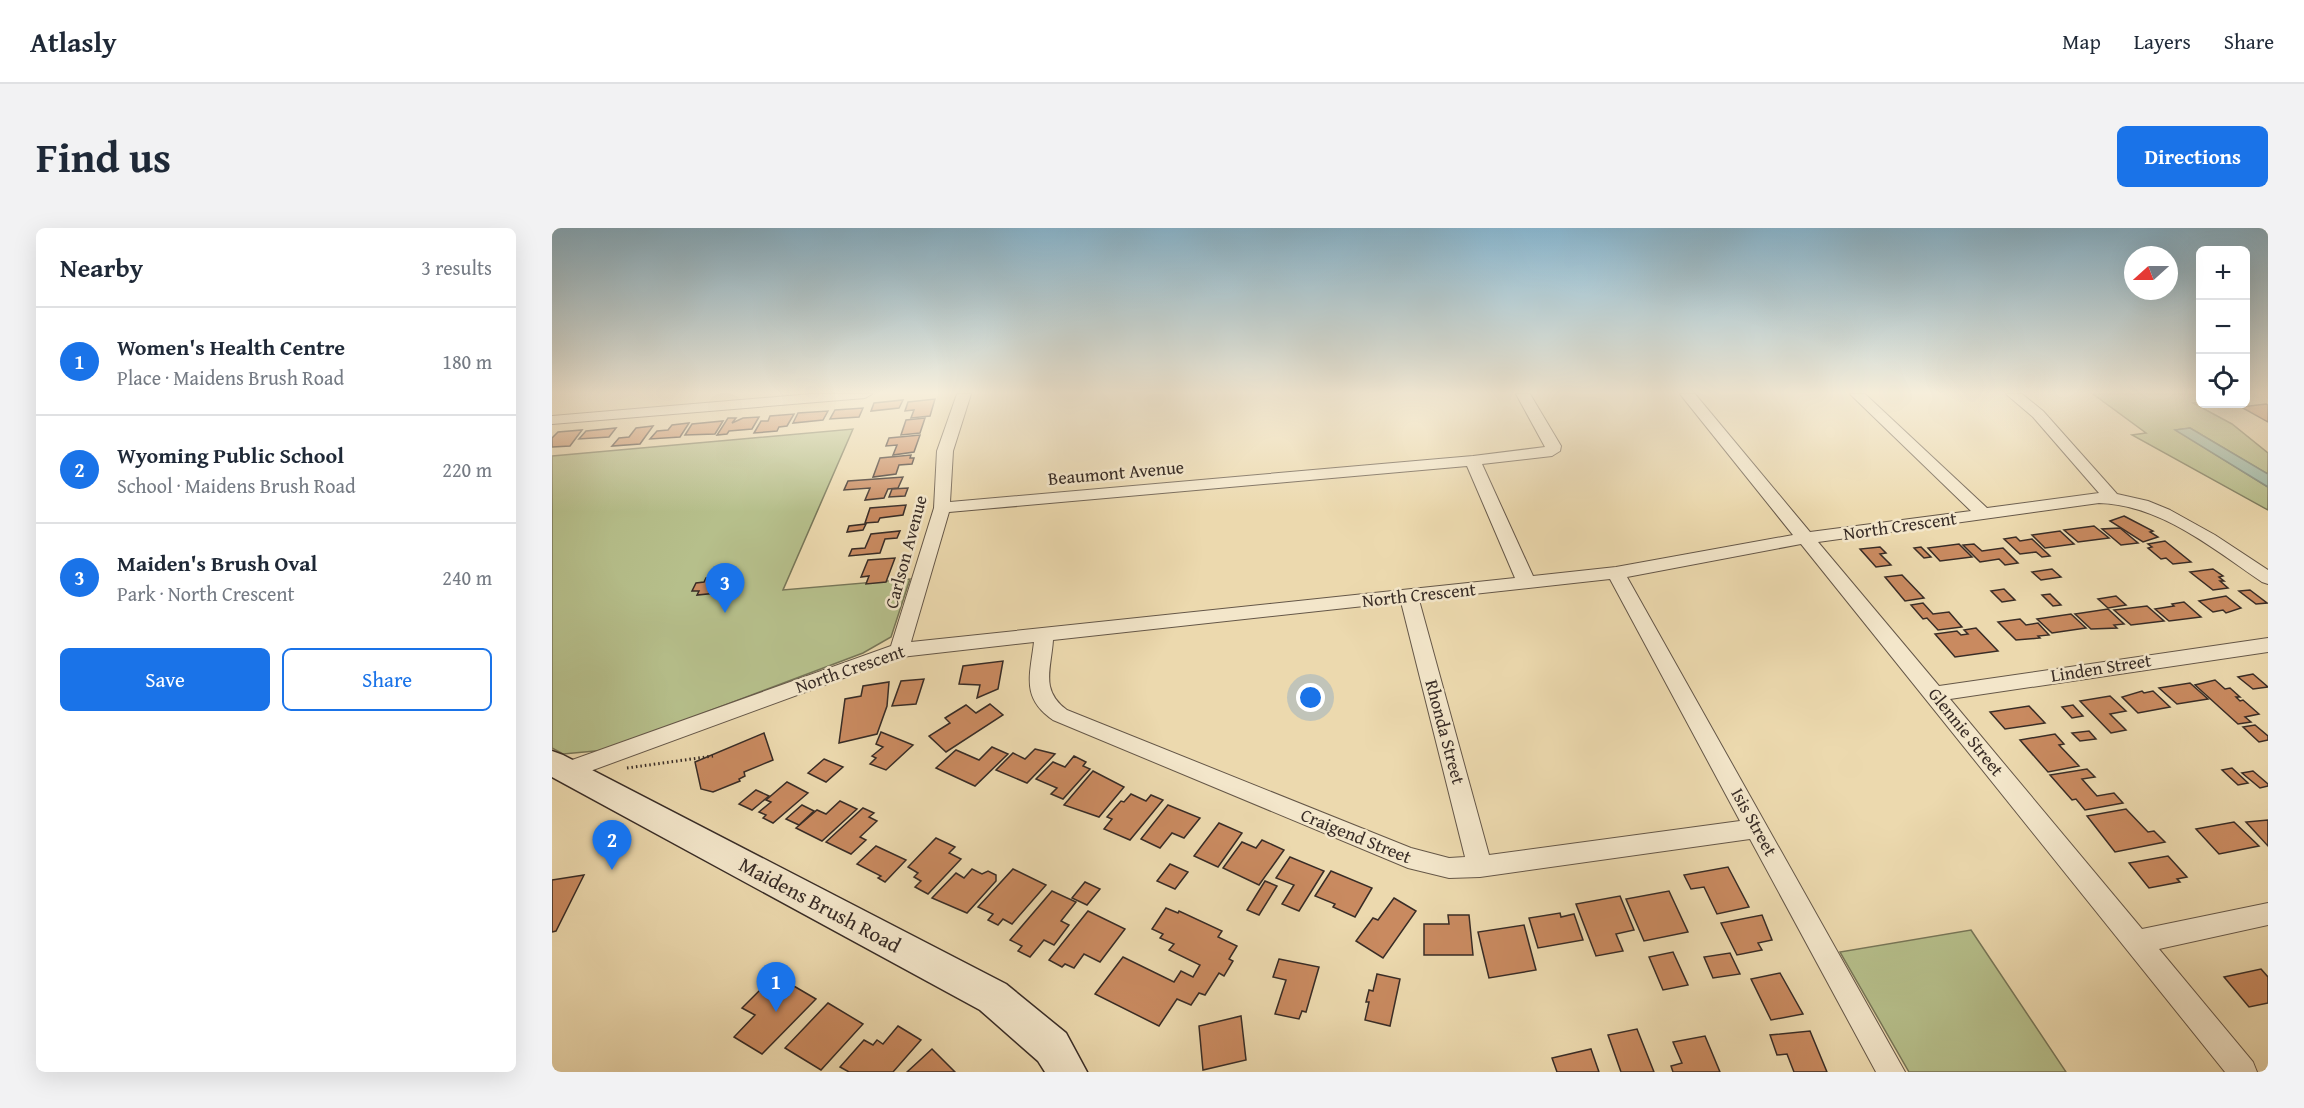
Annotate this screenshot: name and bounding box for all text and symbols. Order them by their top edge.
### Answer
text: Atlasly [30,21,117,62]
text: Map [2062,26,2101,57]
text: Layers [2134,26,2191,57]
text: Share [2224,26,2274,57]
text: Find us [36,126,171,187]
button: Directions [2117,126,2268,187]
north arrow [2124,246,2178,300]
map controls [2196,246,2250,408]
button: + [2196,246,2250,300]
text: Nearby [60,248,143,287]
text: 3 results [421,253,492,282]
button: − [2196,300,2250,354]
text: Women's Health Centre [117,331,345,363]
text: 1 [74,347,85,376]
text: 180 m [442,347,492,376]
button: locate [2196,354,2250,408]
text: Place · Maidens Brush Road [117,363,344,392]
text: Wyoming Public School [117,439,344,471]
street label: Beaumont Avenue [1047,453,1185,492]
text: 2 [74,455,85,484]
text: 220 m [442,455,492,484]
text: School · Maidens Brush Road [117,471,356,500]
street label: Carlson Avenue [877,492,934,612]
street label: North Crescent [1841,504,1959,547]
text: Maiden's Brush Oval [117,547,317,579]
text: 3 [74,563,85,592]
text: 240 m [442,563,492,592]
pin: 3 [706,564,744,613]
street label: North Crescent [1361,575,1478,614]
text: Park · North Crescent [117,579,295,608]
street label: North Crescent [791,637,909,700]
street label: Linden Street [2049,646,2154,689]
button: Save [60,648,270,711]
button: Share [282,648,492,711]
street label: Rhonda Street [1419,677,1473,788]
street label: Glennie Street [1922,681,2011,782]
your location [1296,683,1325,712]
street label: Isis Street [1725,783,1785,861]
street label: Craigend Street [1297,801,1416,870]
pin: 2 [592,820,632,870]
street label: Maidens Brush Road [734,849,907,961]
pin: 1 [756,962,796,1012]

